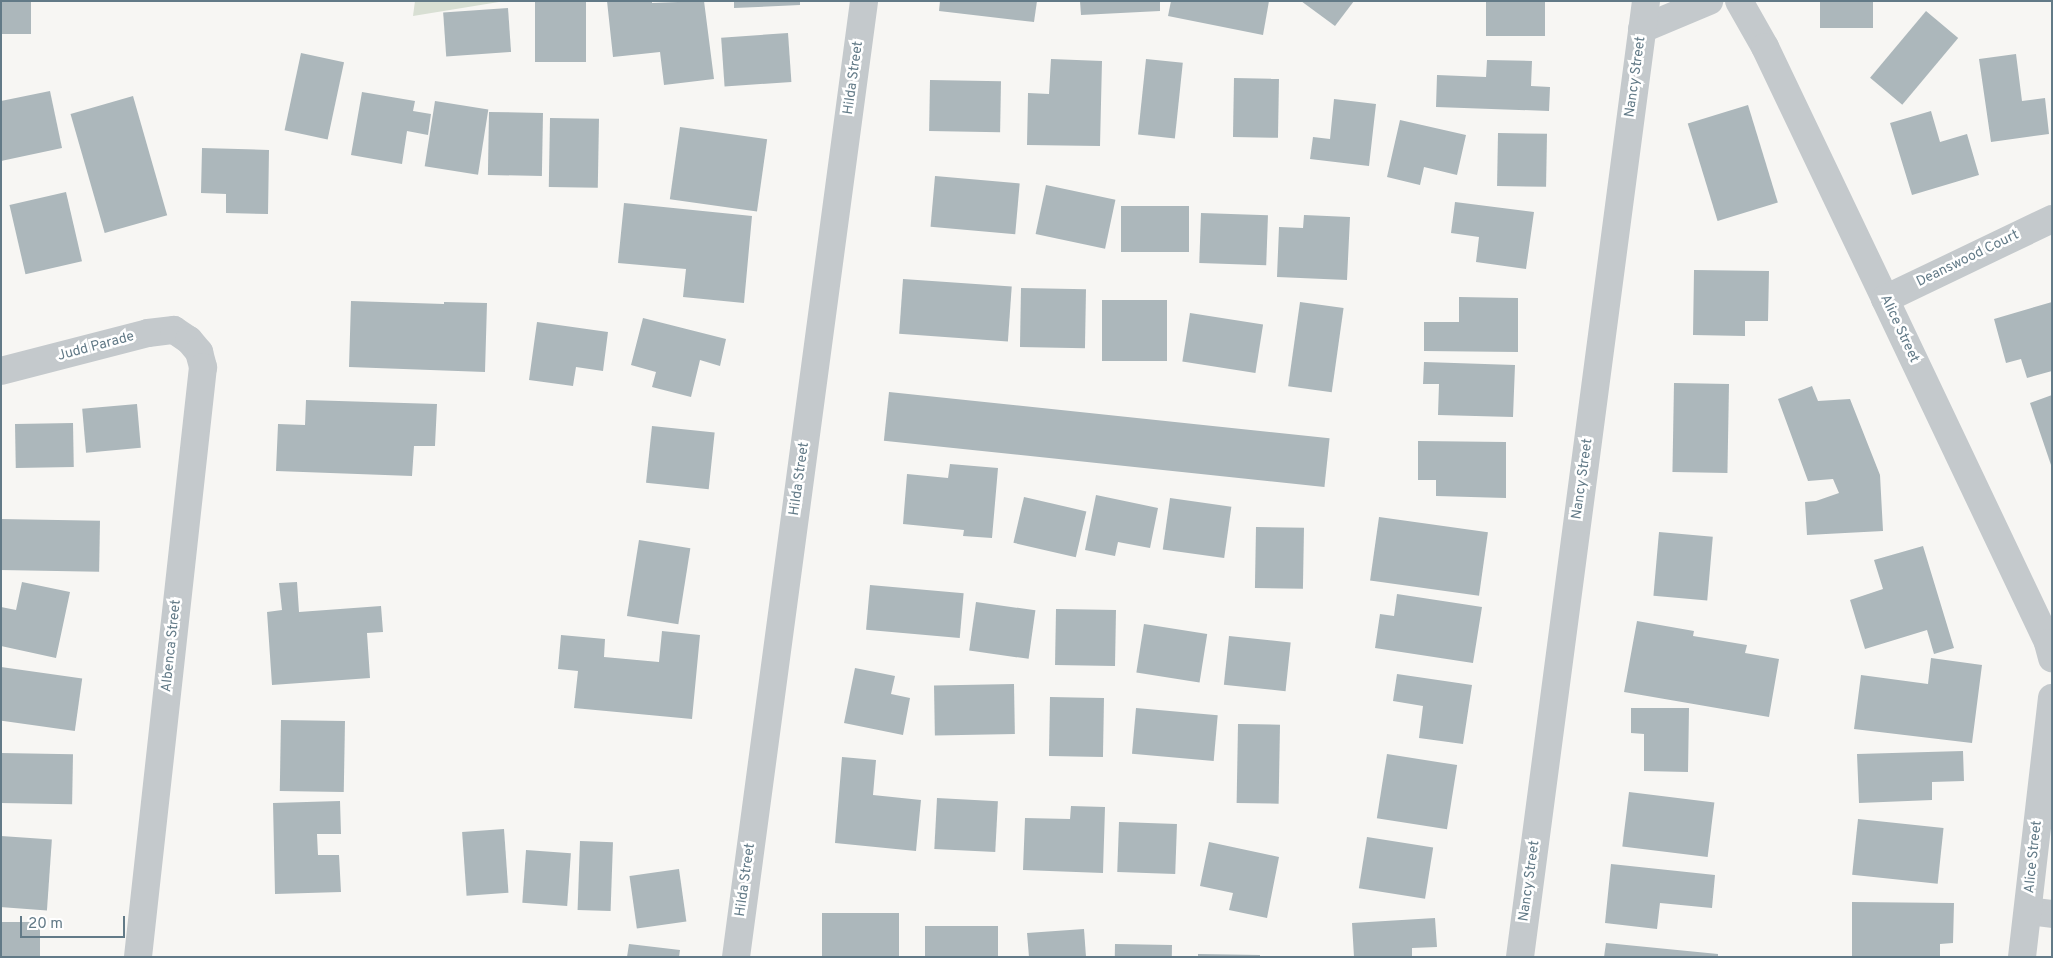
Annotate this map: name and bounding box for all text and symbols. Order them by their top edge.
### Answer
street label: Nancy Street [1622,35,1650,119]
street label: Hilda Street [841,40,867,116]
street label: Deanswood Court [1914,227,2022,291]
street label: Alice Street [1876,292,1922,366]
street label: Judd Parade [56,329,136,365]
street label: Nancy Street [1569,437,1597,521]
street label: Hilda Street [787,441,813,517]
street label: Albenca Street [159,599,185,693]
street label: Alice Street [2022,820,2046,894]
street label: Nancy Street [1516,839,1544,923]
street label: Hilda Street [733,842,759,918]
scale bar [22,906,128,938]
text: 20 m [28,915,63,934]

